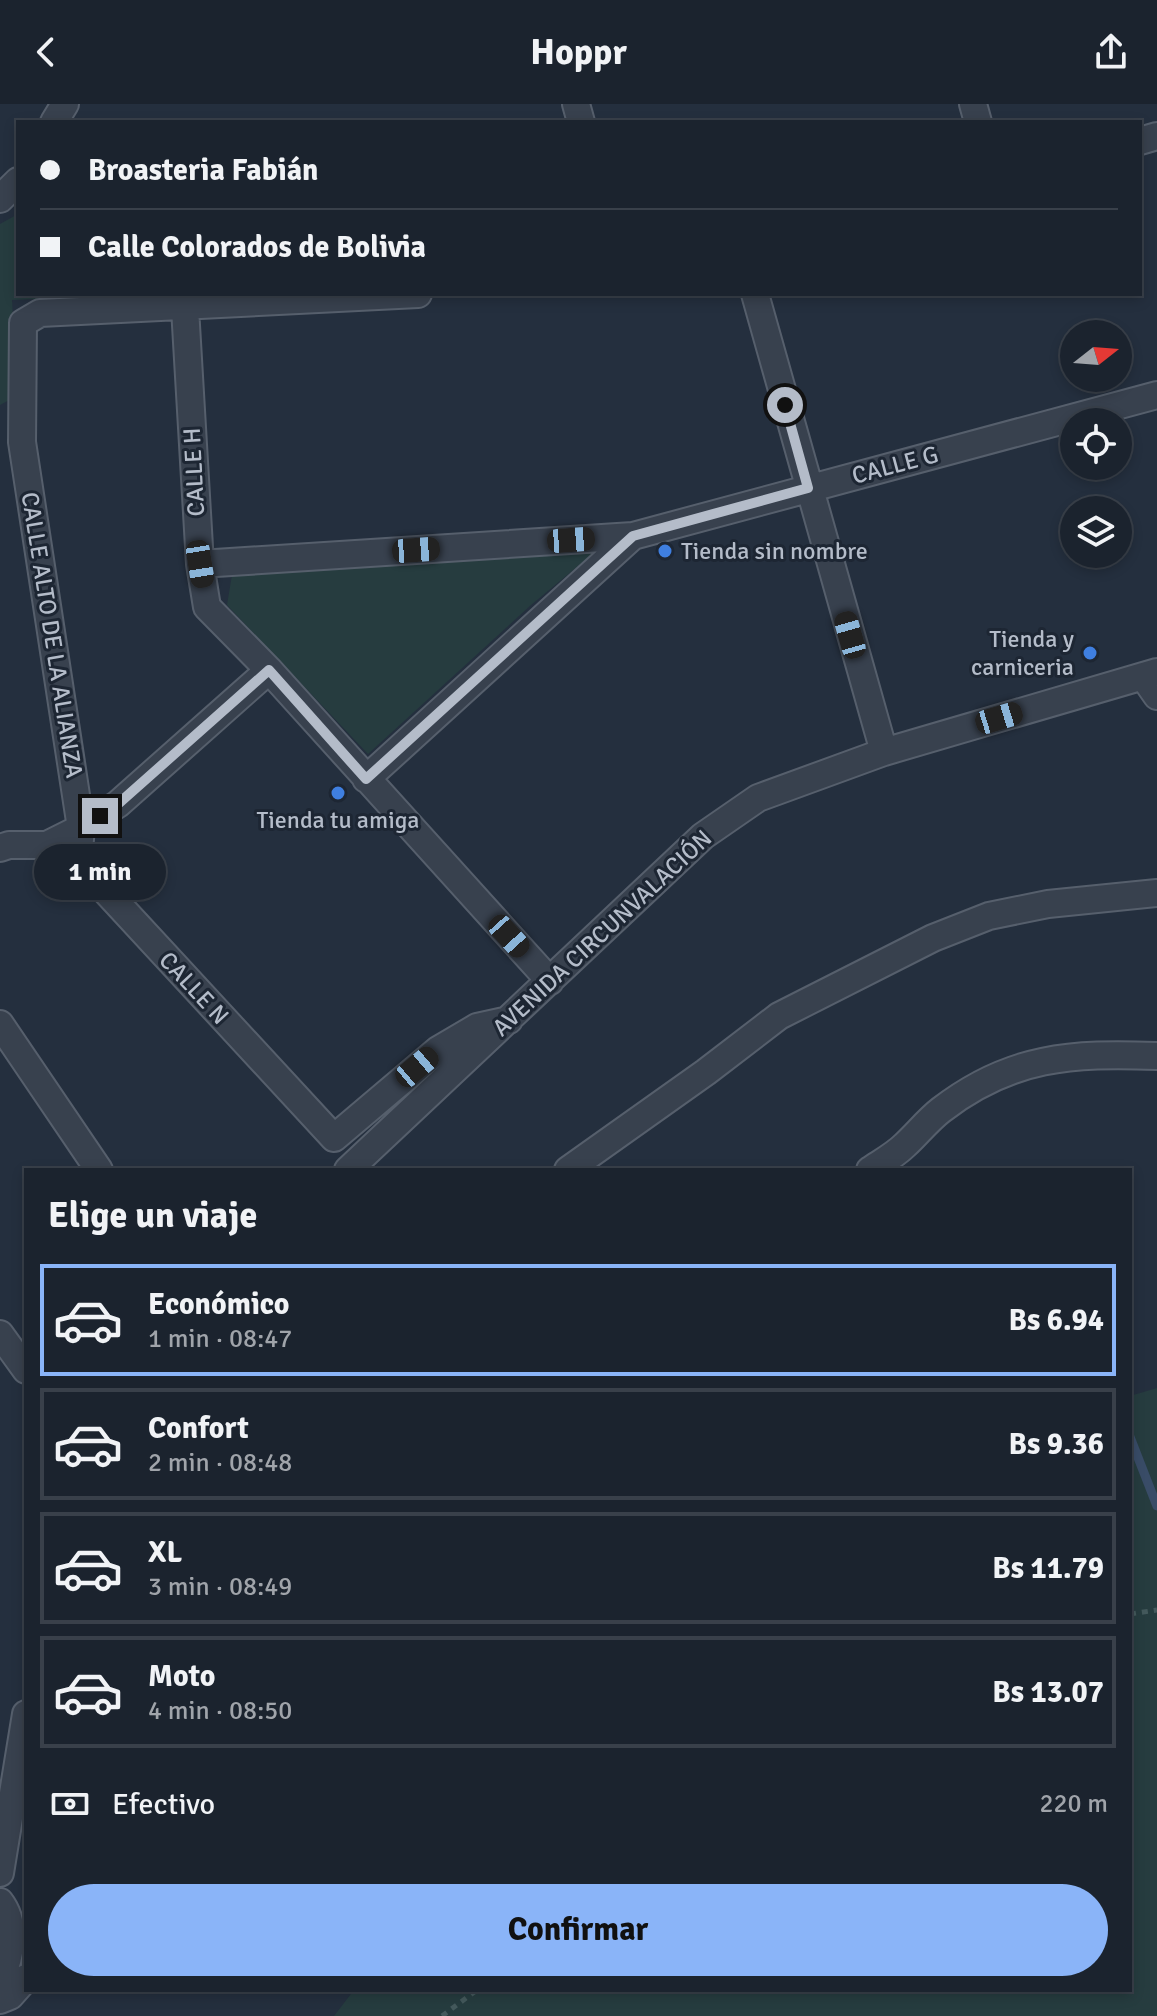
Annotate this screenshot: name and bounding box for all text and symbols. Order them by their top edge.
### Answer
icon: back [24,30,68,74]
text: Hoppr [530,30,627,75]
icon: share [1089,30,1133,74]
text: Broasteria Fabián [88,152,318,189]
text: Calle Colorados de Bolivia [88,229,426,266]
north arrow [1060,320,1132,392]
map controls [1060,320,1132,568]
route start [767,387,803,423]
button: locate [1060,408,1132,480]
street label: CALLE H [177,427,211,517]
street label: CALLE G [849,439,941,491]
street label: CALLE ALTO DE LA ALIANZA [15,490,89,780]
button: layers [1060,496,1132,568]
car [546,526,596,554]
car [391,536,441,564]
place label: Tienda sin nombre [681,536,868,566]
car [184,538,216,590]
marker: Tienda sin nombre [656,542,674,560]
car [832,609,868,661]
place label: Tienda y carniceria [971,624,1074,682]
marker: Tienda y carniceria [1081,644,1099,662]
car [973,700,1025,736]
marker: Tienda tu amiga [329,784,347,802]
route end [82,798,118,834]
place label: Tienda tu amiga [256,805,420,835]
street label: AVENIDA CIRCUNVALACIÓN [486,823,718,1043]
callout: 1 min [34,844,166,900]
text: 1 min [69,856,131,888]
car [484,910,534,962]
street label: CALLE N [153,945,235,1031]
car [391,1042,443,1092]
text: Elige un viaje [48,1193,257,1238]
icon: car [52,1284,124,1356]
text: Económico [148,1286,290,1323]
text: Bs 6.94 [1008,1302,1104,1339]
text: 1 min · 08:47 [148,1323,292,1355]
icon: car [52,1408,124,1480]
text: Confort [148,1410,249,1447]
text: Bs 9.36 [1008,1426,1104,1463]
text: 2 min · 08:48 [148,1447,292,1479]
icon: car [52,1532,124,1604]
text: XL [148,1534,182,1571]
text: Bs 11.79 [992,1550,1104,1587]
text: 3 min · 08:49 [148,1571,292,1603]
icon: car [52,1656,124,1728]
text: Moto [148,1658,215,1695]
text: Bs 13.07 [992,1674,1104,1711]
text: 4 min · 08:50 [148,1695,292,1727]
icon: cash [48,1782,92,1826]
text: Efectivo [112,1786,215,1823]
text: 220 m [1039,1788,1108,1820]
button: Confirmar [48,1884,1108,1976]

